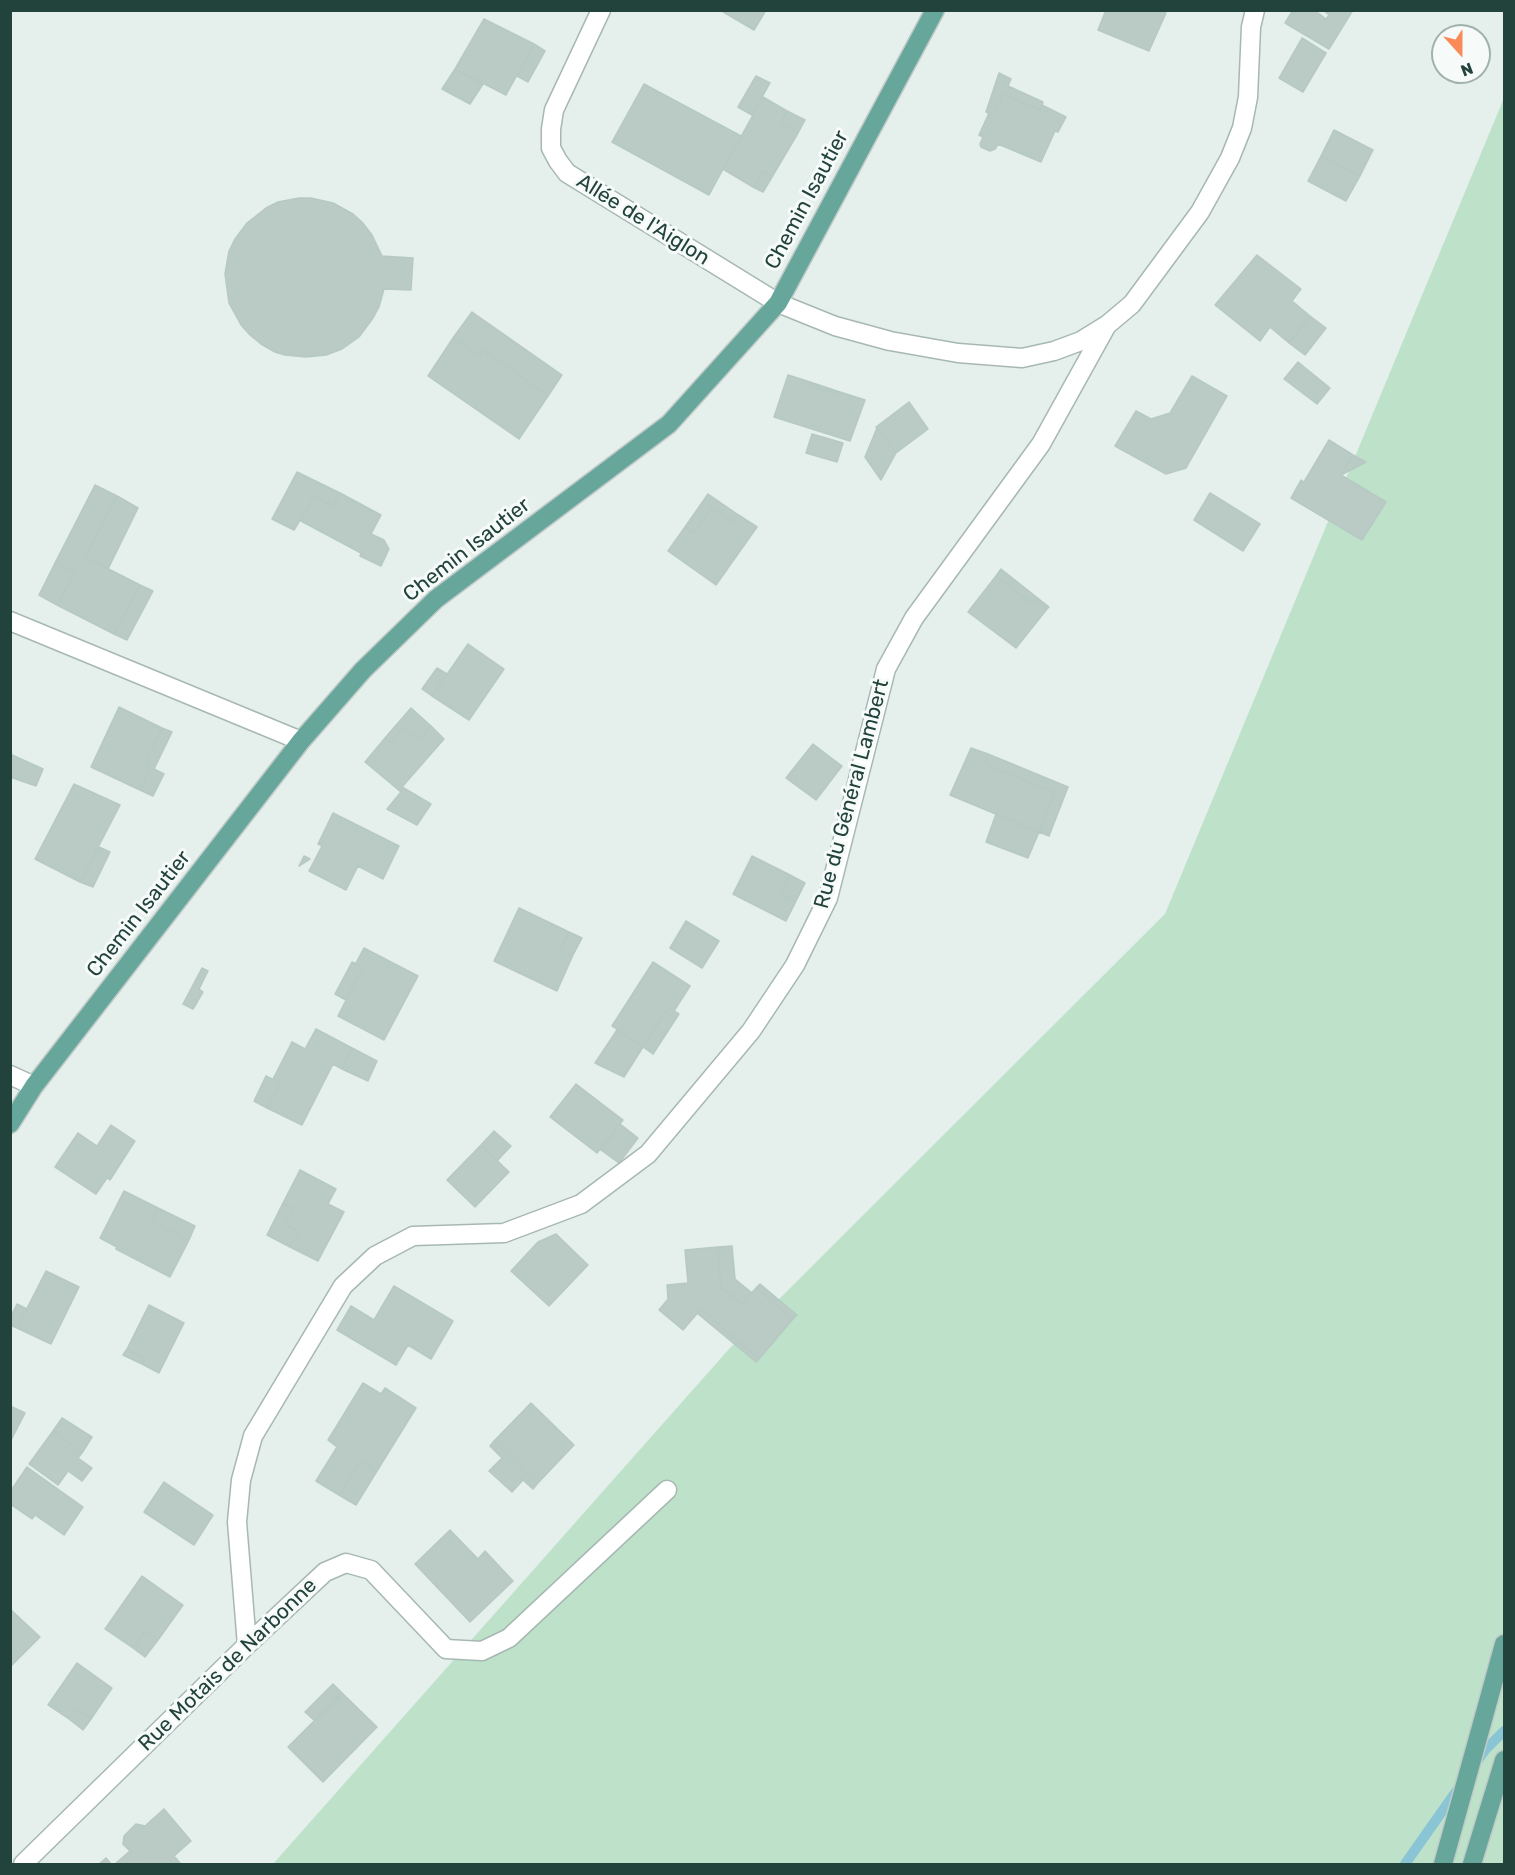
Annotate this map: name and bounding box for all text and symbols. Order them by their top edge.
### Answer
north arrow [1431,24,1491,84]
text: N [1458,58,1476,80]
street label: Chemin Isautier [760,126,854,274]
street label: Allée de l'Aiglon [572,169,714,271]
street label: Chemin Isautier [399,493,535,607]
street label: Rue du Général Lambert [809,677,895,911]
street label: Chemin Isautier [82,846,196,982]
street label: Rue Motais de Narbonne [134,1573,322,1757]

